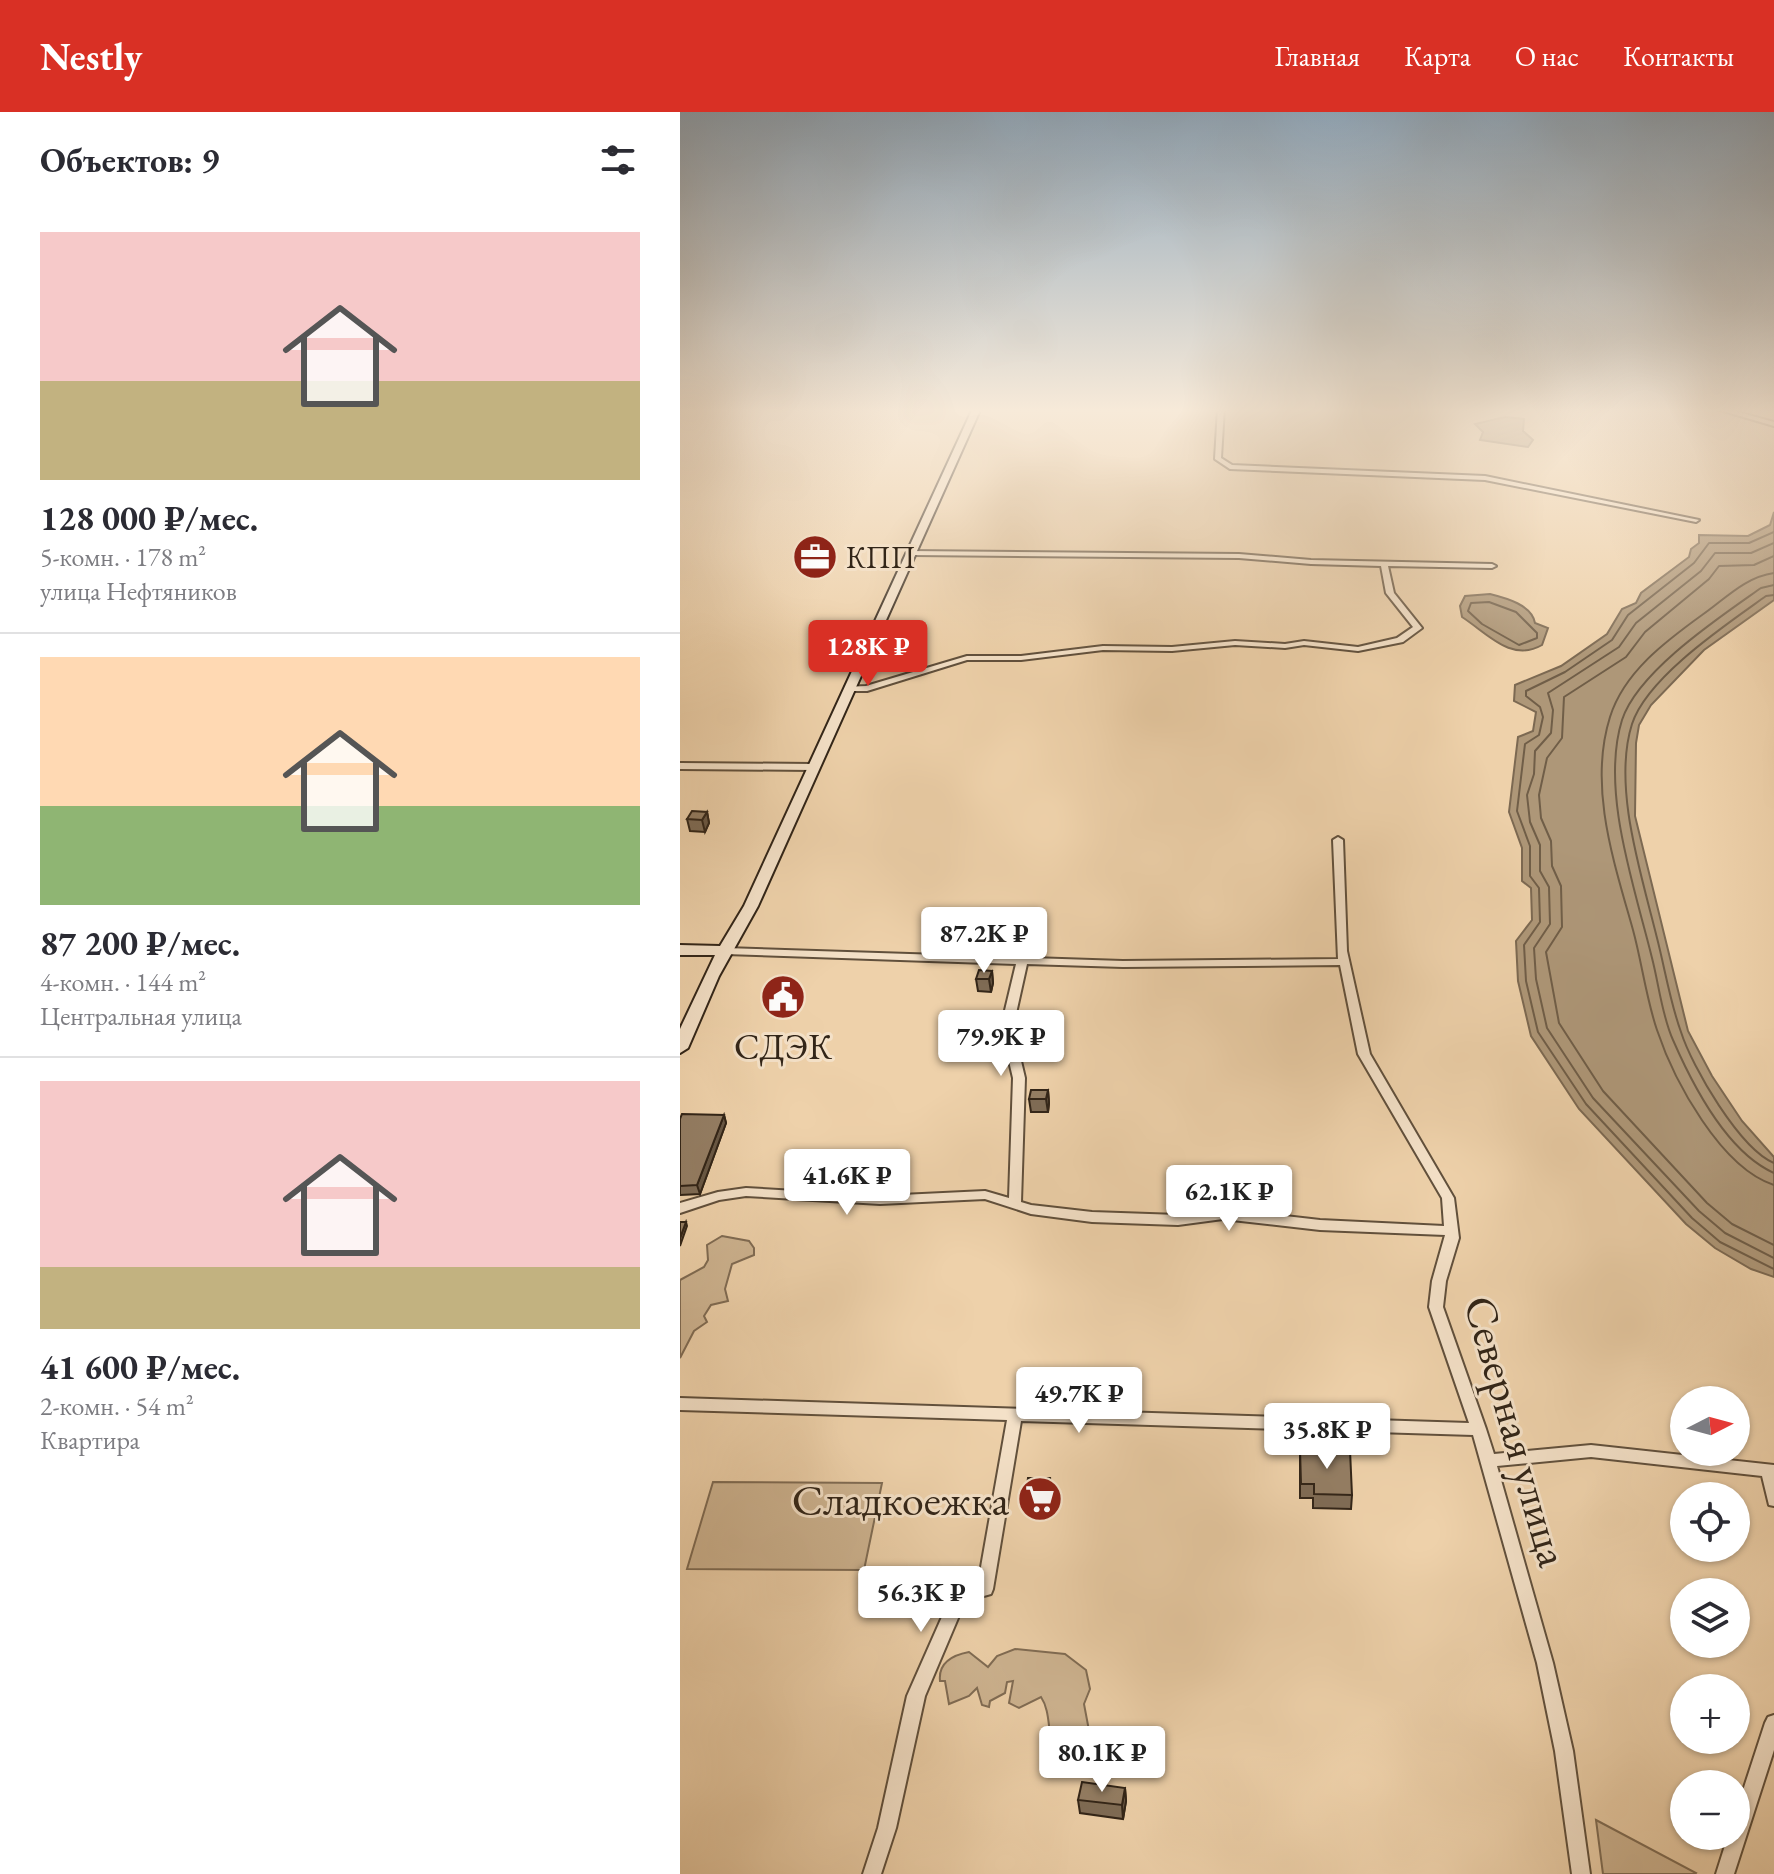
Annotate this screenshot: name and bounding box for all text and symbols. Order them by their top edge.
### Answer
text: Nestly [40,32,142,81]
text: Главная [1275,38,1360,74]
text: Карта [1404,38,1471,74]
text: О нас [1515,38,1579,74]
text: Контакты [1623,38,1734,74]
text: Объектов: 9 [40,138,219,182]
icon: filters [596,138,640,182]
icon: home [268,284,412,428]
text: 128 000 ₽/мес. [40,496,258,540]
office icon: КПП [791,533,839,581]
place label: КПП [846,538,916,577]
text: 5-комн. · 178 m² [40,540,206,574]
text: улица Нефтяников [40,574,237,608]
pin: 128K ₽ [803,620,933,688]
text: 128K ₽ [826,629,910,663]
icon: home [268,709,412,853]
pin: 87.2K ₽ [910,907,1058,975]
text: 87.2K ₽ [939,916,1029,950]
text: 87 200 ₽/мес. [40,921,240,965]
text: 4-комн. · 144 m² [40,965,206,999]
public building icon: СДЭК [759,973,807,1021]
text: Центральная улица [40,999,242,1033]
pin: 79.9K ₽ [927,1010,1075,1078]
text: 79.9K ₽ [956,1019,1046,1053]
place label: СДЭК [734,1023,832,1070]
icon: home [268,1133,412,1277]
pin: 41.6K ₽ [773,1149,921,1217]
text: 41.6K ₽ [802,1158,892,1192]
pin: 62.1K ₽ [1155,1165,1303,1233]
text: 62.1K ₽ [1184,1174,1274,1208]
street label: Северная улица [1451,1289,1583,1573]
text: 41 600 ₽/мес. [40,1345,240,1389]
pin: 49.7K ₽ [1005,1367,1153,1435]
text: 49.7K ₽ [1034,1376,1124,1410]
north arrow [1670,1386,1750,1466]
map controls [1670,1386,1750,1850]
text: 2-комн. · 54 m² [40,1389,194,1423]
pin: 35.8K ₽ [1253,1403,1401,1471]
text: 35.8K ₽ [1282,1412,1372,1446]
text: Квартира [40,1423,140,1457]
place label: Сладкоежка [792,1471,1009,1528]
supermarket icon: Сладкоежка [1016,1475,1064,1523]
button: locate [1670,1482,1750,1562]
pin: 56.3K ₽ [847,1566,995,1634]
text: 56.3K ₽ [876,1575,966,1609]
button: layers [1670,1578,1750,1658]
button: + [1670,1674,1750,1754]
pin: 80.1K ₽ [1028,1726,1176,1794]
text: 80.1K ₽ [1057,1735,1147,1769]
button: − [1670,1770,1750,1850]

